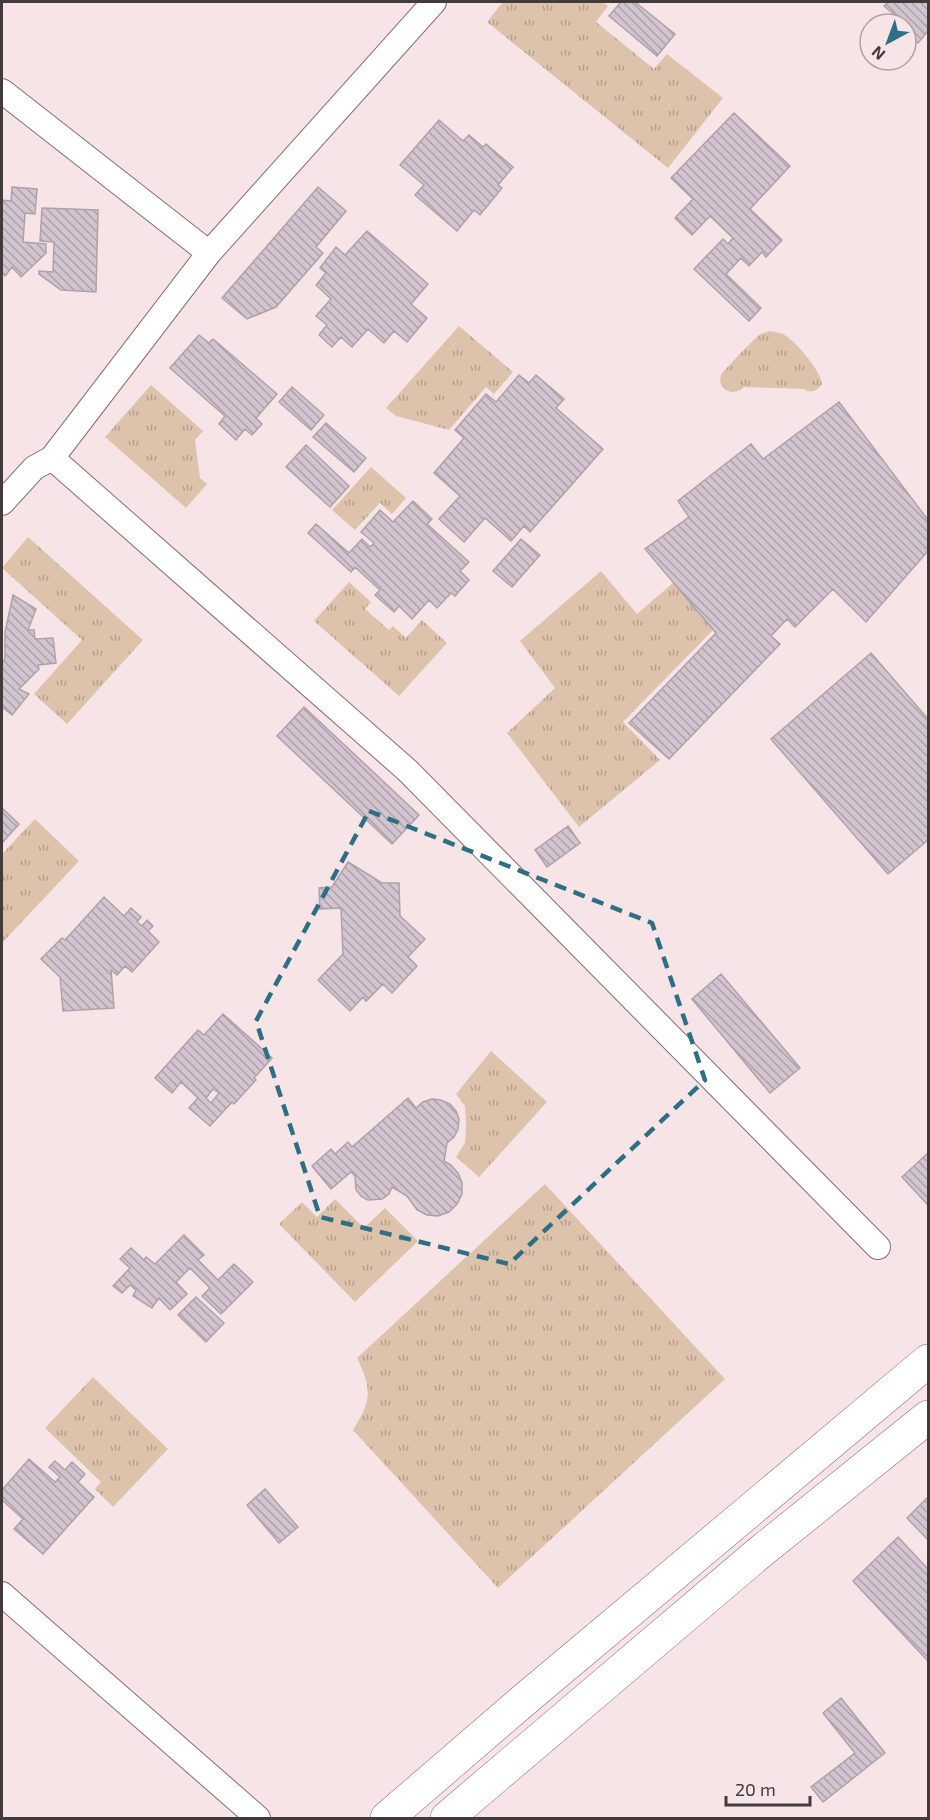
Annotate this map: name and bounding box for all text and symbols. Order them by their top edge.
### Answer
north arrow [858,12,918,72]
text: N [867,43,888,65]
scale bar [726,1769,810,1807]
text: 20 m [735,1778,776,1800]

